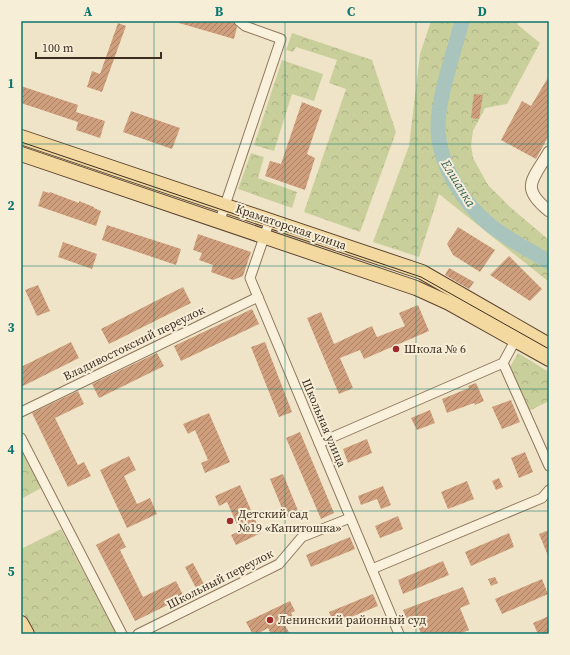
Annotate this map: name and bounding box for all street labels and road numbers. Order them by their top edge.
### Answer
street label: Краматорская улица [233,200,350,254]
street label: Владивостокский переулок [61,302,208,384]
street label: Школьная улица [298,376,350,471]
street label: Школьный переулок [164,545,276,613]

